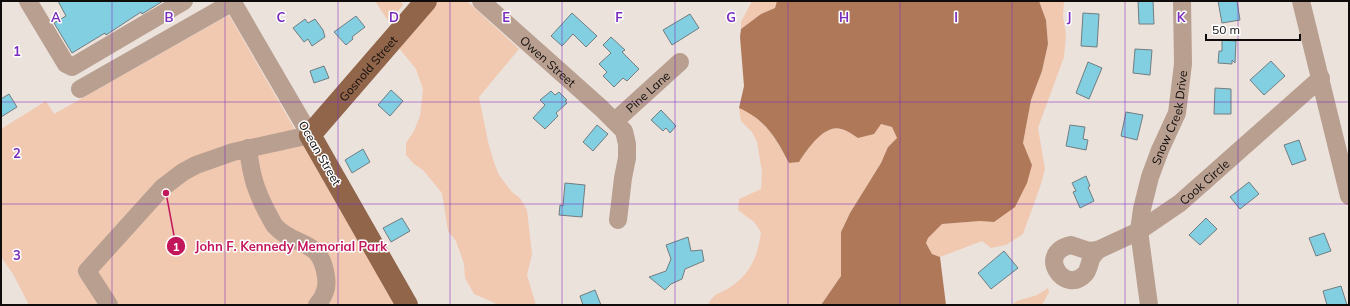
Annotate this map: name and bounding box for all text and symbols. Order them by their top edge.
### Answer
text: A [51,9,61,25]
text: B [165,9,174,25]
text: C [277,9,286,25]
text: D [389,9,399,25]
text: E [502,9,510,25]
text: F [615,9,623,25]
text: G [726,9,736,25]
text: H [839,9,849,25]
text: I [954,9,958,25]
text: J [1067,9,1071,25]
text: K [1177,9,1187,25]
scale bar [1206,16,1300,42]
text: 50 m [1212,22,1240,37]
street label: Gosnold Street [335,32,400,104]
street label: Owen Street [517,32,579,90]
text: 1 [13,43,21,59]
street label: Pine Lane [622,67,673,115]
street label: Snow Creek Drive [1148,69,1190,167]
street label: Ocean Street [295,118,345,188]
text: 2 [13,145,21,161]
street label: Cook Circle [1176,156,1232,208]
callout: John F. Kennedy Memorial Park [166,234,395,259]
text: John F. Kennedy Memorial Park [195,238,388,255]
text: 1 [172,239,180,254]
text: 3 [13,247,21,263]

